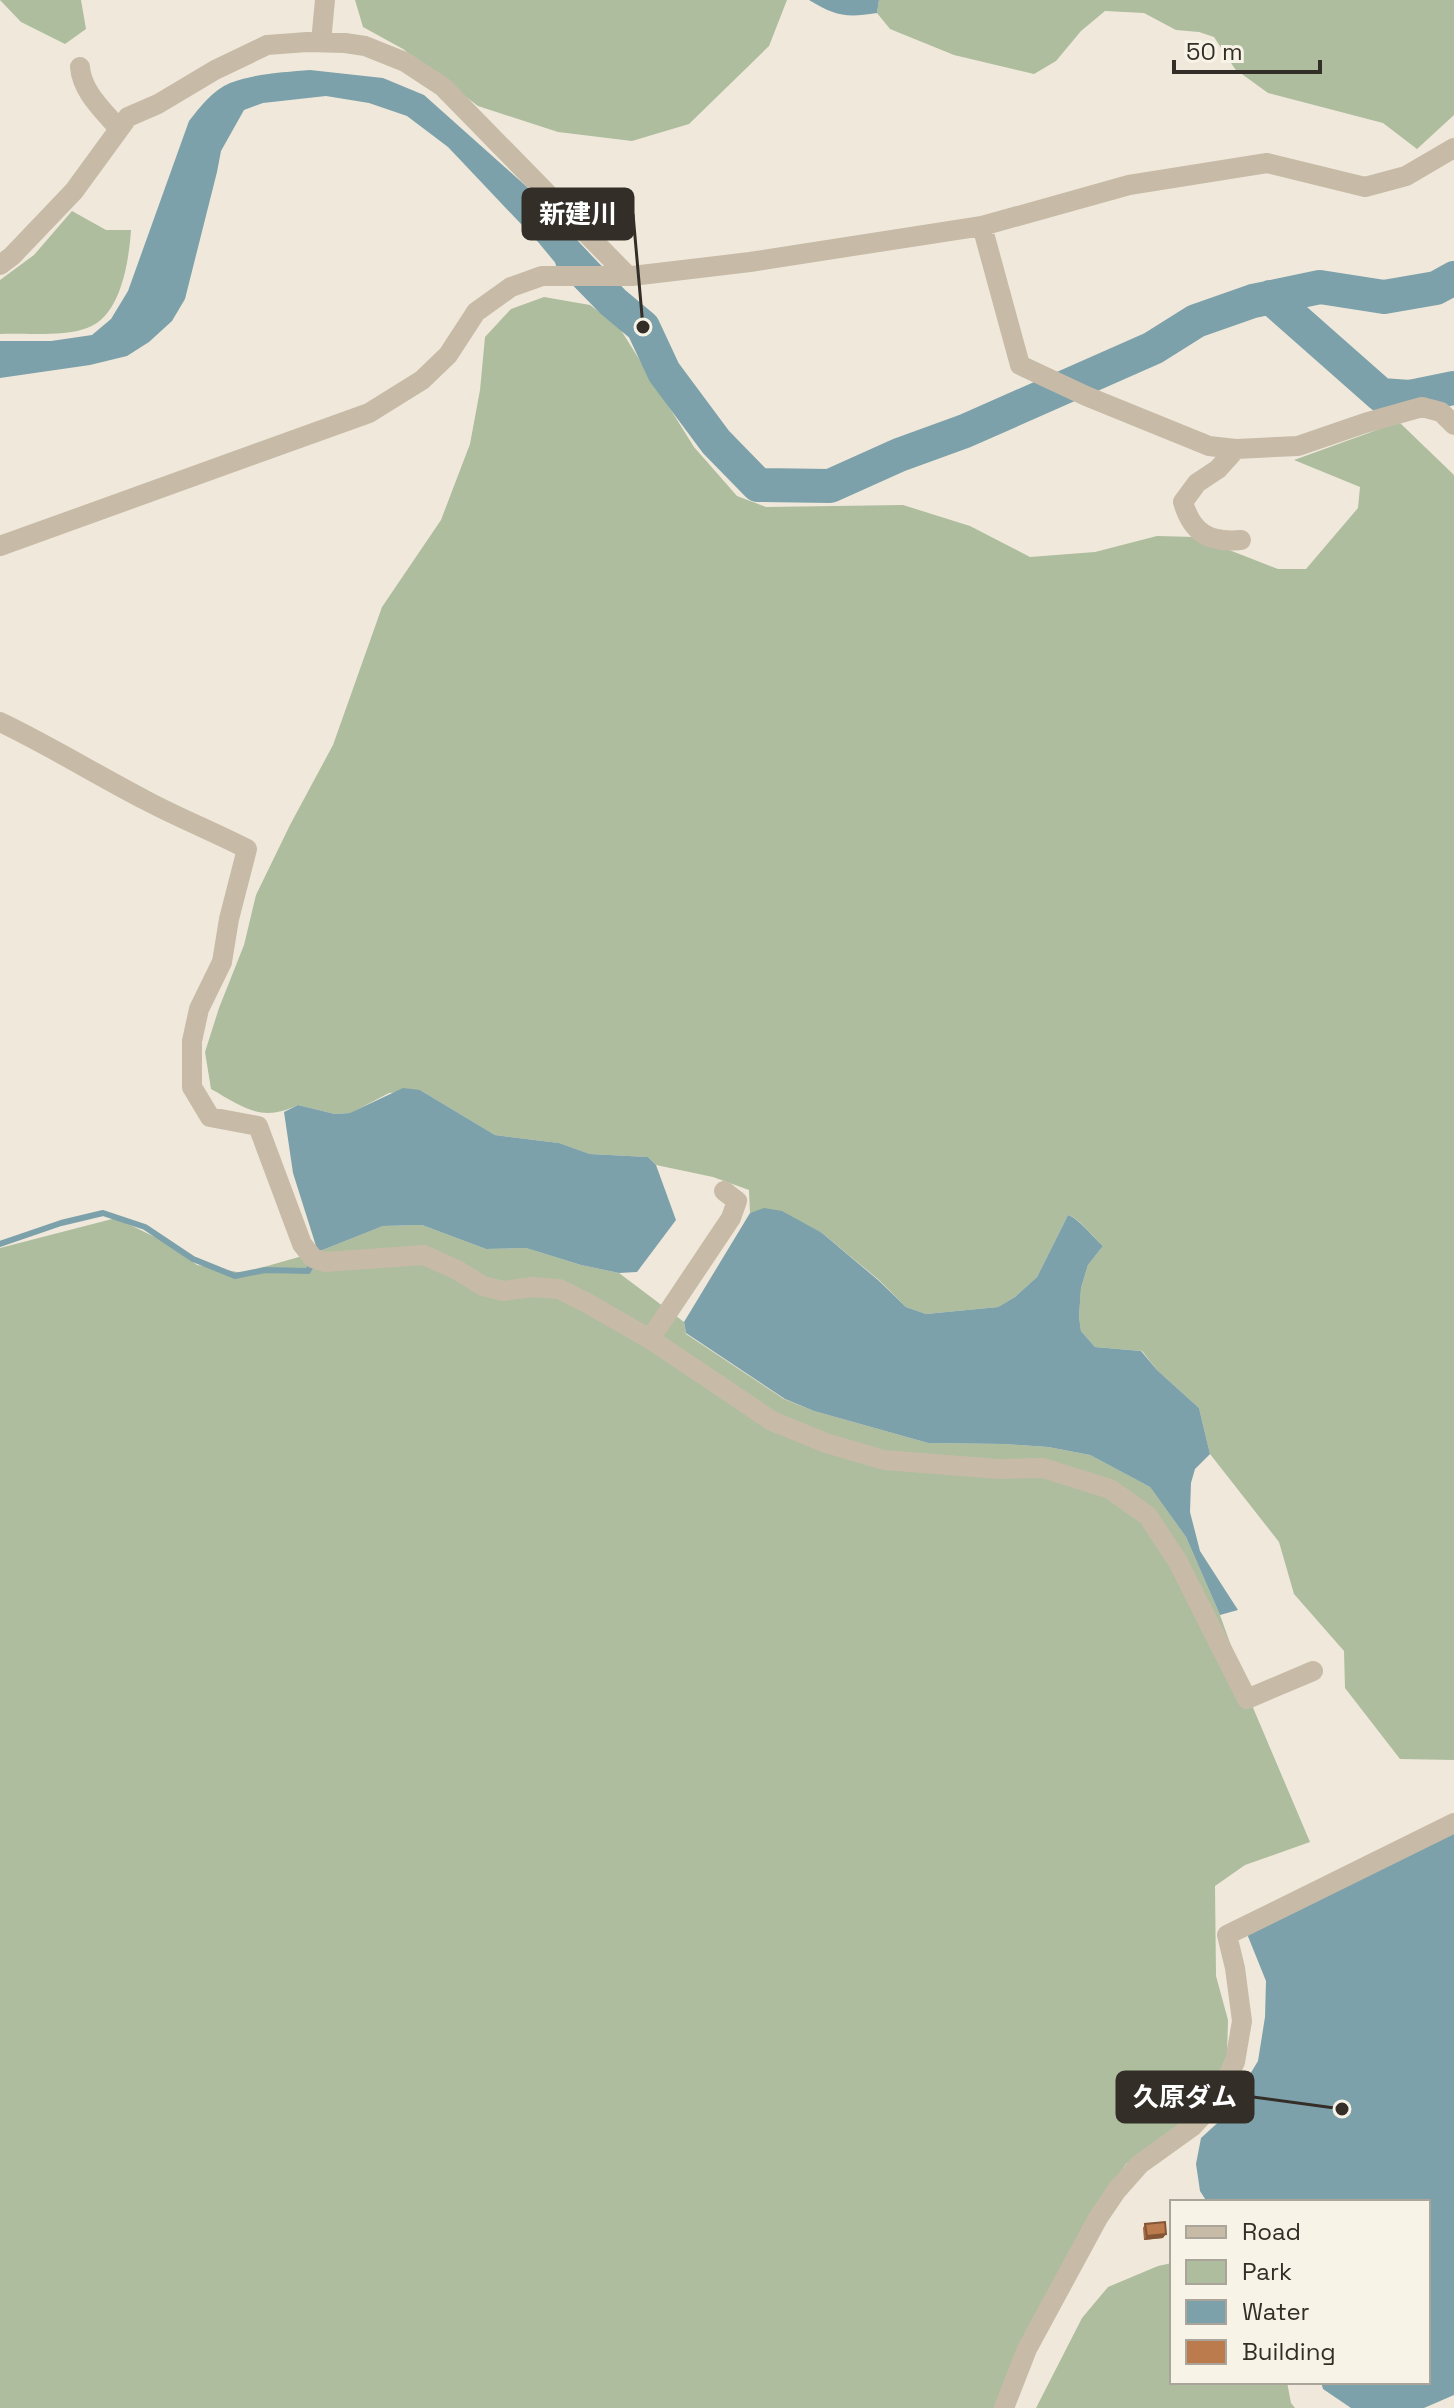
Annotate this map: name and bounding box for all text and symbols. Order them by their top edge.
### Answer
scale bar [1174,24,1320,74]
text: 50 m [1186,36,1243,67]
callout: 新建川 [523,189,633,239]
text: 新建川 [539,197,617,231]
callout: 久原ダム [1117,2072,1253,2122]
text: 久原ダム [1133,2080,1237,2114]
legend [1170,2200,1430,2384]
text: Road [1242,2216,1301,2247]
text: Park [1242,2256,1292,2287]
text: Water [1242,2296,1310,2327]
text: Building [1242,2336,1336,2367]

